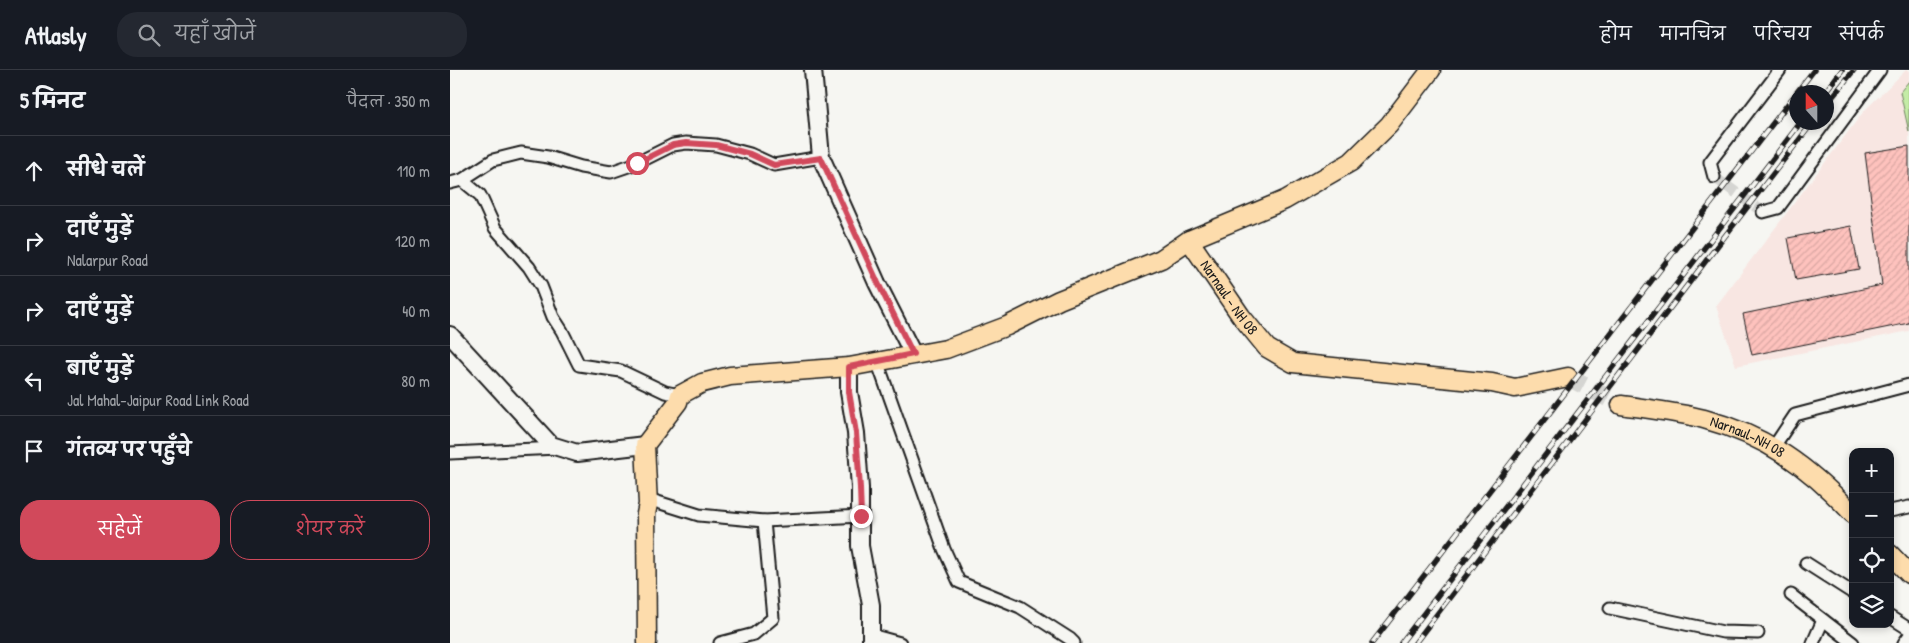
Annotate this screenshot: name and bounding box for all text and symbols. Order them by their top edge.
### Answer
search box [117,12,467,57]
text: Atlasly [25,19,87,51]
text: यहाँ खोजें [175,20,256,46]
icon: search [135,21,163,49]
text: होम [1600,21,1632,46]
text: मानचित्र [1660,21,1726,46]
text: परिचय [1754,21,1811,46]
text: संपर्क [1839,21,1884,46]
north arrow [1789,85,1834,130]
text: 5 मिनट [20,86,85,115]
text: पैदल · 350 m [347,90,430,112]
route start [626,152,649,175]
text: सीधे चलें [67,156,144,182]
icon: ahead [20,157,48,185]
text: 110 m [397,160,430,182]
text: दाएँ मुड़ें [67,215,133,241]
icon: right [20,227,48,255]
text: 120 m [395,230,430,252]
text: Nalarpur Road [67,249,148,271]
street label: Narnaul - NH 08 [1196,256,1263,339]
text: दाएँ मुड़ें [67,296,133,322]
icon: right [20,297,48,325]
text: 40 m [402,300,430,322]
text: बाएँ मुड़ें [67,355,133,381]
icon: left [20,367,48,395]
text: 80 m [401,370,430,392]
text: Jal Mahal-Jaipur Road Link Road [67,389,249,411]
street label: Narnaul-NH 08 [1708,410,1789,462]
text: गंतव्य पर पहुँचे [67,436,191,462]
icon: arrive [20,437,48,465]
map controls [1849,448,1894,628]
button: + [1849,448,1894,493]
button: − [1849,493,1894,538]
button: सहेजें [20,500,220,560]
button: शेयर करें [230,500,430,560]
route end [850,505,873,528]
button: locate [1849,538,1894,583]
button: layers [1849,583,1894,628]

